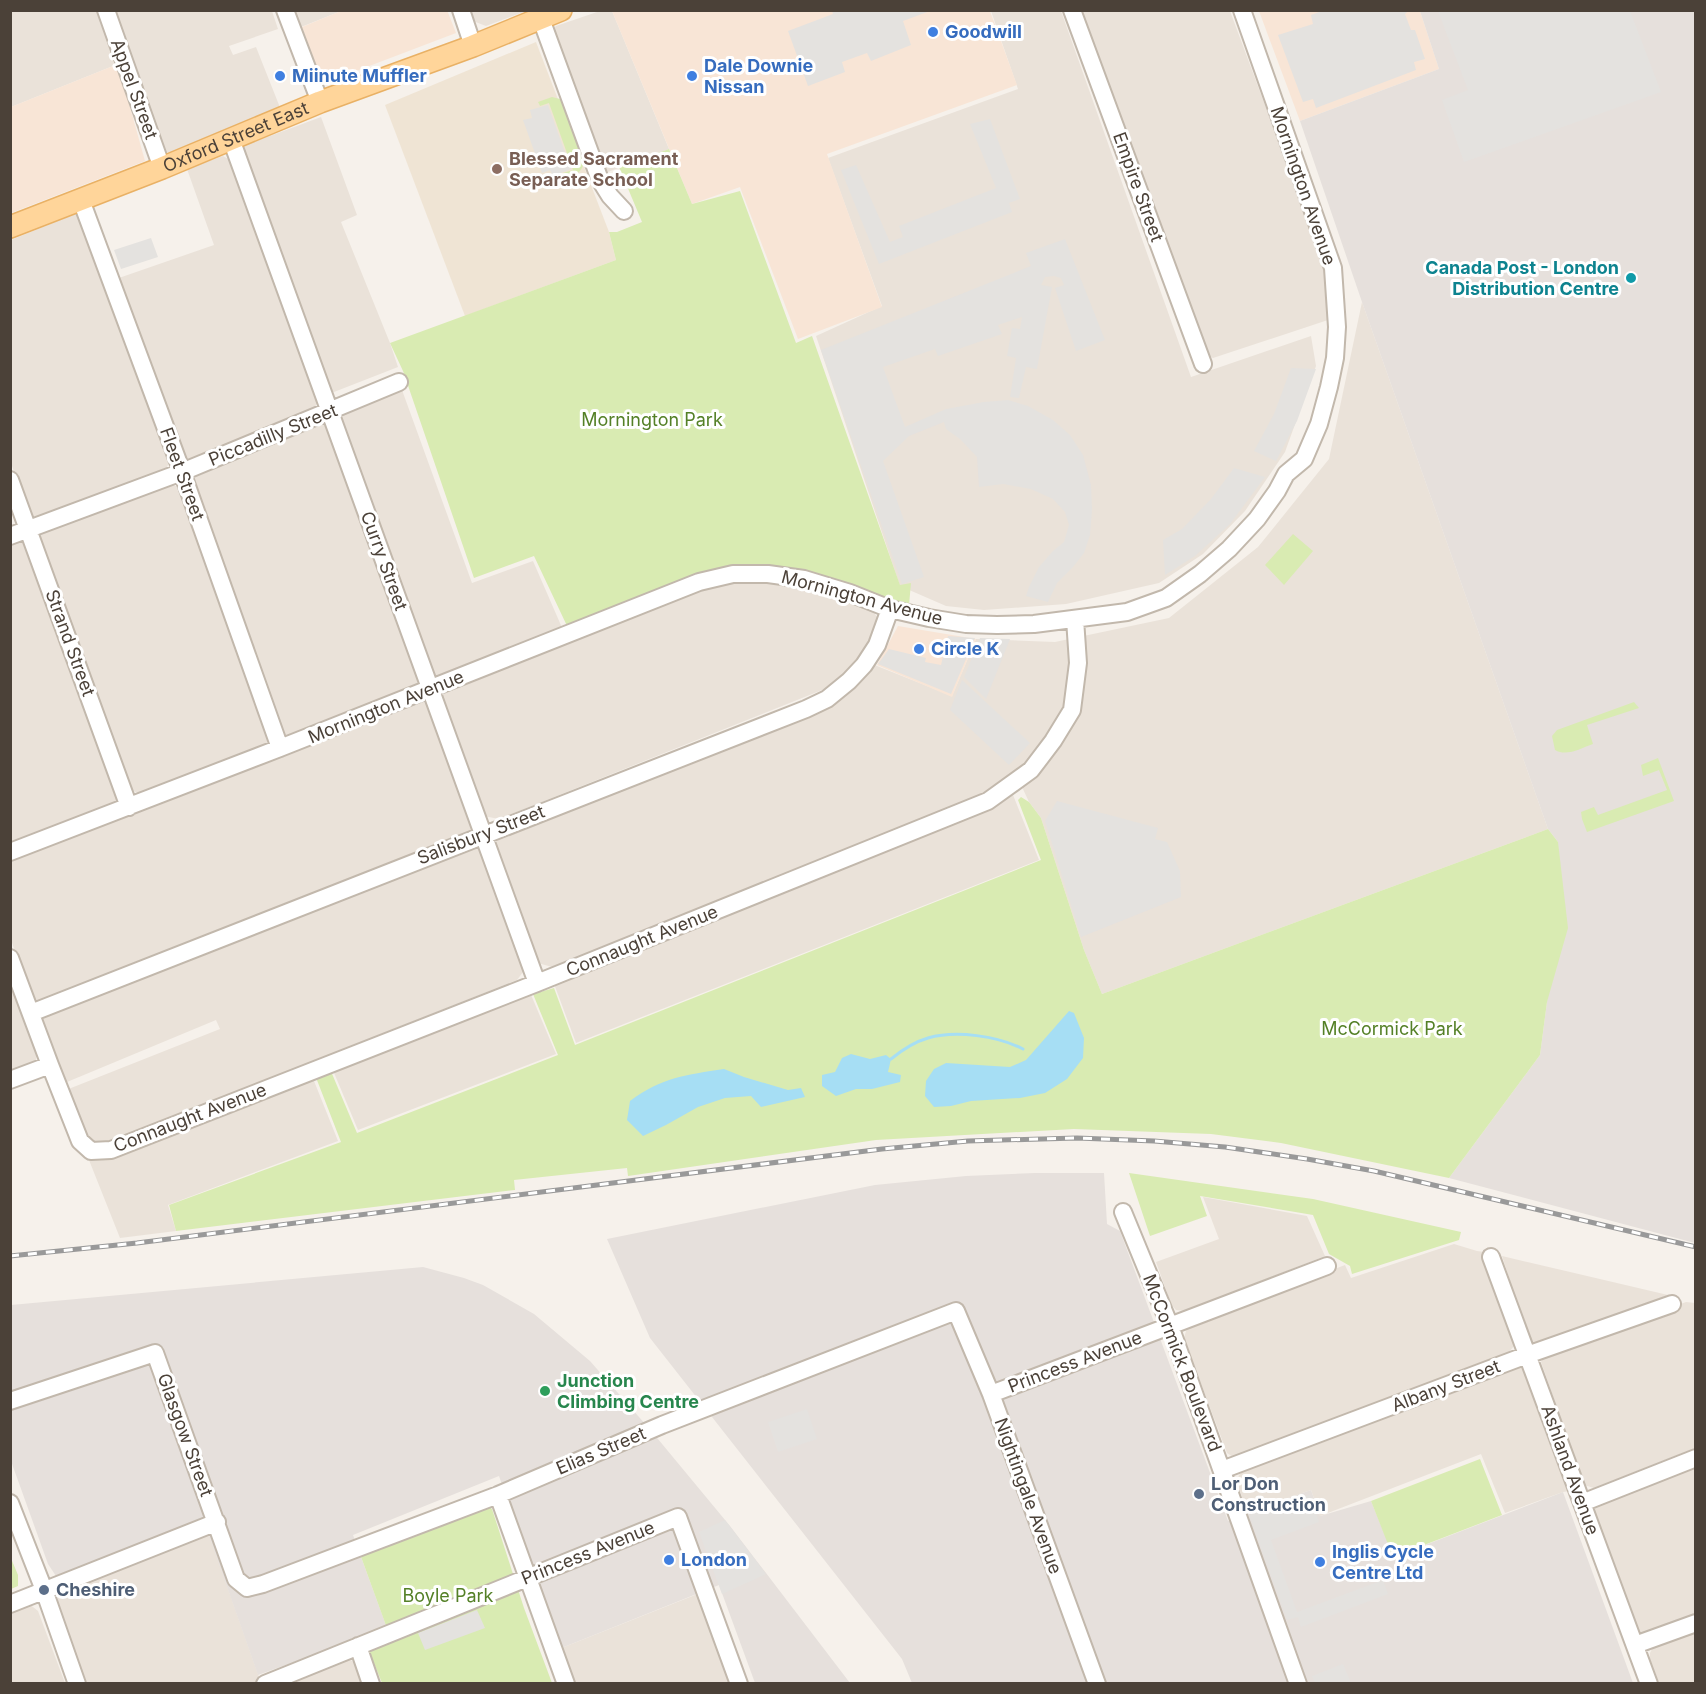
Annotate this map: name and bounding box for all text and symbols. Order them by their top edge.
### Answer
place label: Goodwill [945,21,1022,42]
marker: Goodwill [926,25,940,39]
street label: Appel Street [107,36,162,142]
place label: Dale Downie Nissan [704,55,813,97]
place label: Miinute Muffler [292,65,427,86]
marker: Miinute Muffler [273,69,287,83]
marker: Dale Downie Nissan [685,69,699,83]
street label: Oxford Street East [160,97,312,176]
street label: Mornington Avenue [1266,104,1340,268]
street label: Empire Street [1109,129,1168,244]
place label: Blessed Sacrament Separate School [509,148,679,190]
marker: Blessed Sacrament Separate School [490,162,504,176]
place label: Canada Post - London Distribution Centre [1425,257,1619,299]
marker: Canada Post - London Distribution Centre [1624,271,1638,285]
street label: Piccadilly Street [205,399,340,470]
park label: Mornington Park [581,409,723,430]
street label: Fleet Street [156,424,209,523]
street label: Curry Street [357,508,412,613]
street label: Mornington Avenue [779,566,945,629]
street label: Strand Street [41,587,99,699]
place label: Circle K [931,638,1000,659]
marker: Circle K [912,642,926,656]
street label: Mornington Avenue [305,666,467,747]
street label: Salisbury Street [414,801,547,868]
street label: Connaught Avenue [563,900,721,981]
park label: McCormick Park [1321,1018,1463,1039]
street label: Connaught Avenue [111,1079,269,1156]
street label: McCormick Boulevard [1139,1271,1226,1454]
street label: Princess Avenue [1005,1326,1145,1397]
street label: Albany Street [1389,1355,1503,1416]
street label: Glasgow Street [153,1370,218,1499]
place label: Junction Climbing Centre [557,1370,699,1412]
marker: Junction Climbing Centre [538,1384,552,1398]
street label: Ashland Avenue [1537,1402,1604,1538]
street label: Nightingale Avenue [990,1415,1067,1577]
street label: Elias Street [553,1422,649,1479]
place label: Lor Don Construction [1211,1473,1326,1515]
marker: Lor Don Construction [1192,1487,1206,1501]
street label: Princess Avenue [518,1516,657,1589]
place label: Inglis Cycle Centre Ltd [1332,1541,1434,1583]
place label: London [681,1549,747,1570]
marker: London [662,1553,676,1567]
marker: Inglis Cycle Centre Ltd [1313,1555,1327,1569]
place label: Cheshire [56,1579,135,1600]
marker: Cheshire [37,1583,51,1597]
park label: Boyle Park [403,1585,494,1606]

